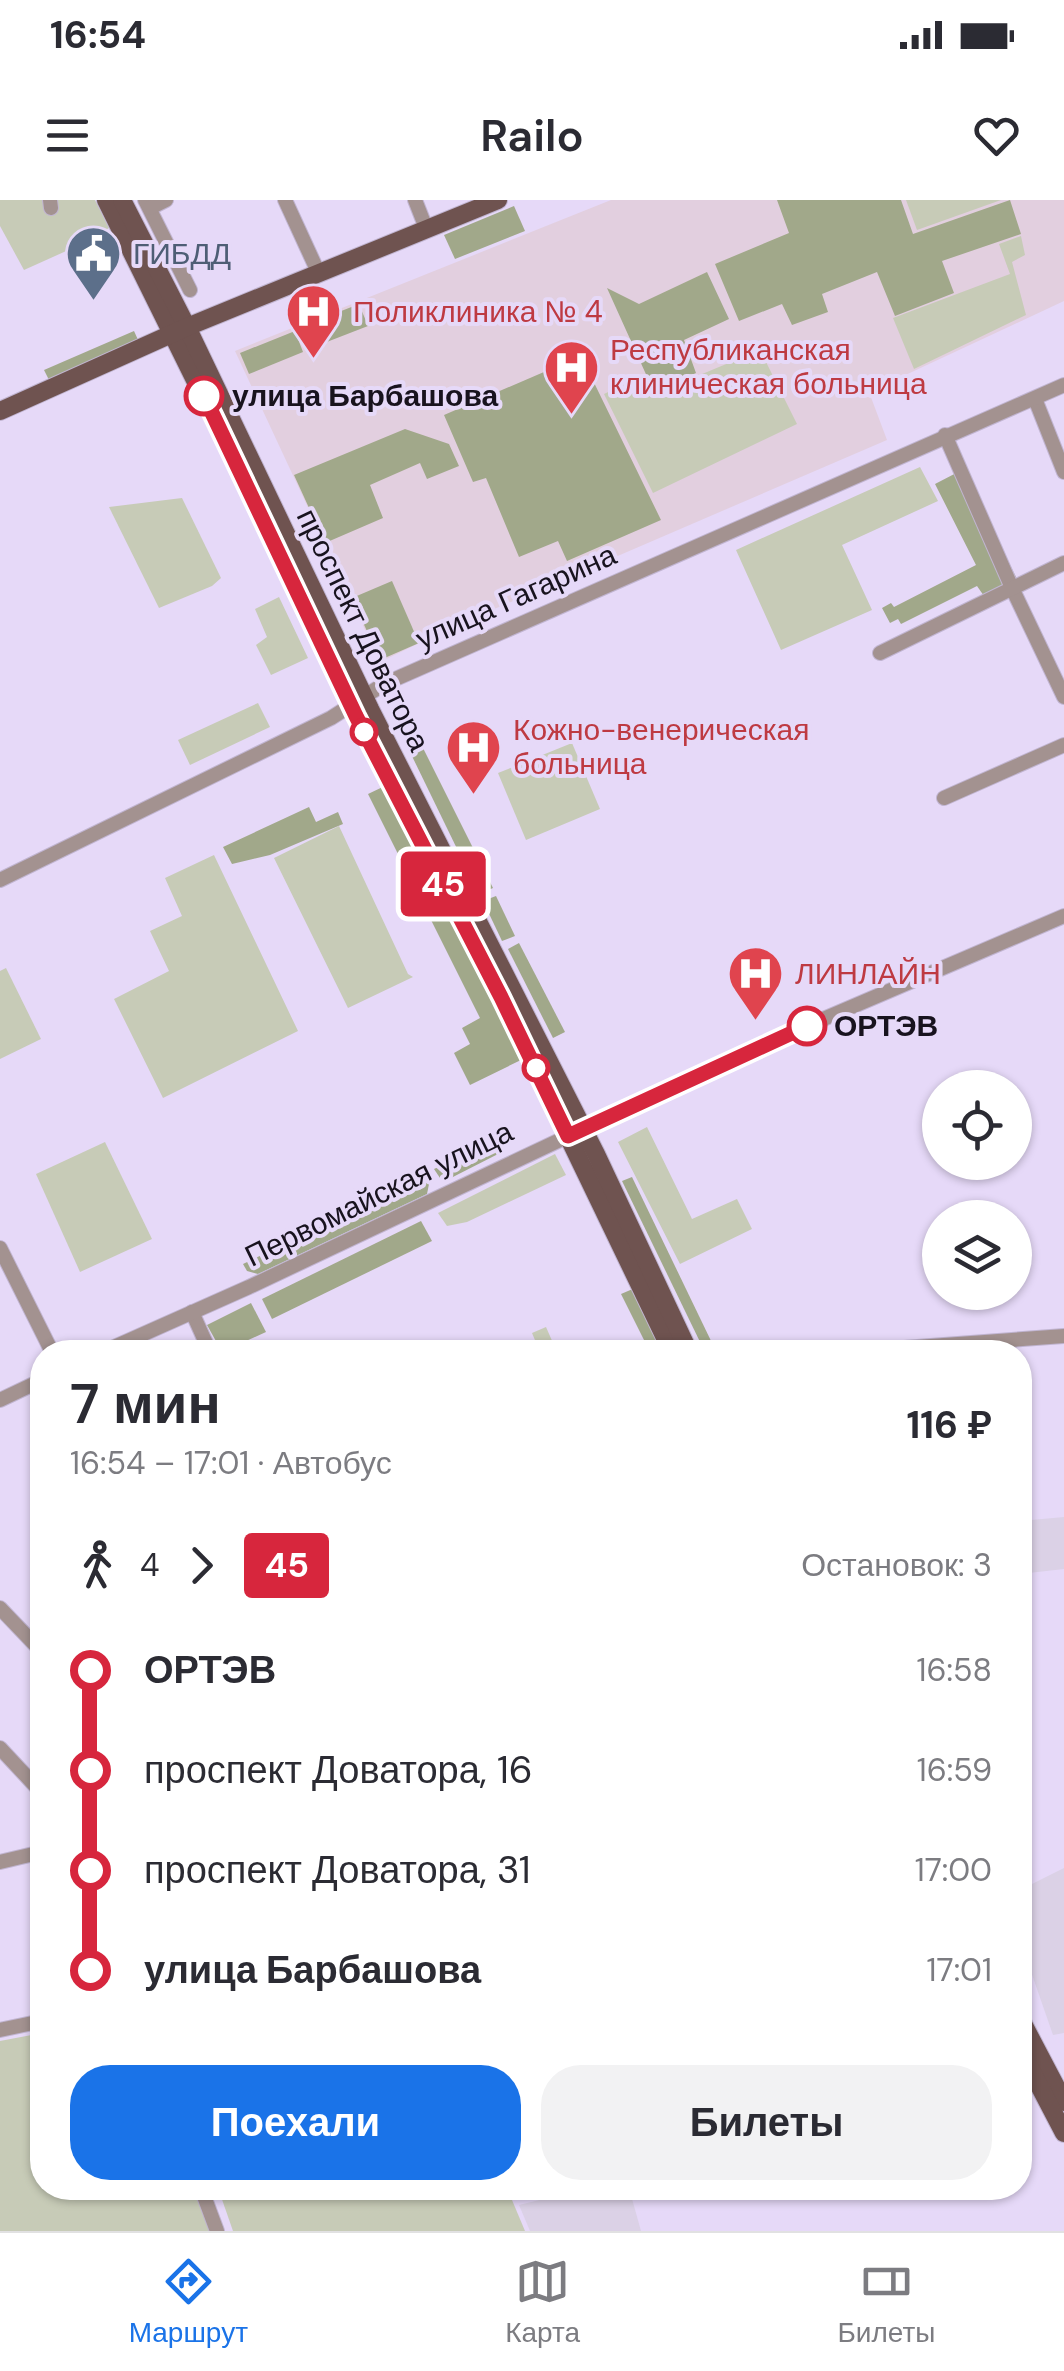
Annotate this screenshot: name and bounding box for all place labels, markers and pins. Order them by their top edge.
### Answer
public building icon: ГИБДД [64,224,124,303]
place label: ГИБДД [133,234,231,273]
hospital icon: Поликлиника № 4 [284,282,344,361]
place label: Поликлиника № 4 [353,292,603,331]
place label: Республиканская клиническая больница [610,330,927,403]
hospital icon: Республиканская клиническая больница [541,337,601,416]
place label: улица Барбашова [232,376,498,415]
marker: улица Барбашова [185,377,223,415]
place label: Кожно-венерическая больница [513,710,809,783]
hospital icon: Кожно-венерическая больница [444,717,504,796]
unlabelled marker [351,719,377,745]
hospital icon: ЛИНЛАЙН [726,944,786,1023]
place label: ЛИНЛАЙН [795,954,941,993]
place label: ОРТЭВ [834,1006,938,1045]
marker: ОРТЭВ [788,1007,826,1045]
unlabelled marker [523,1055,549,1081]

